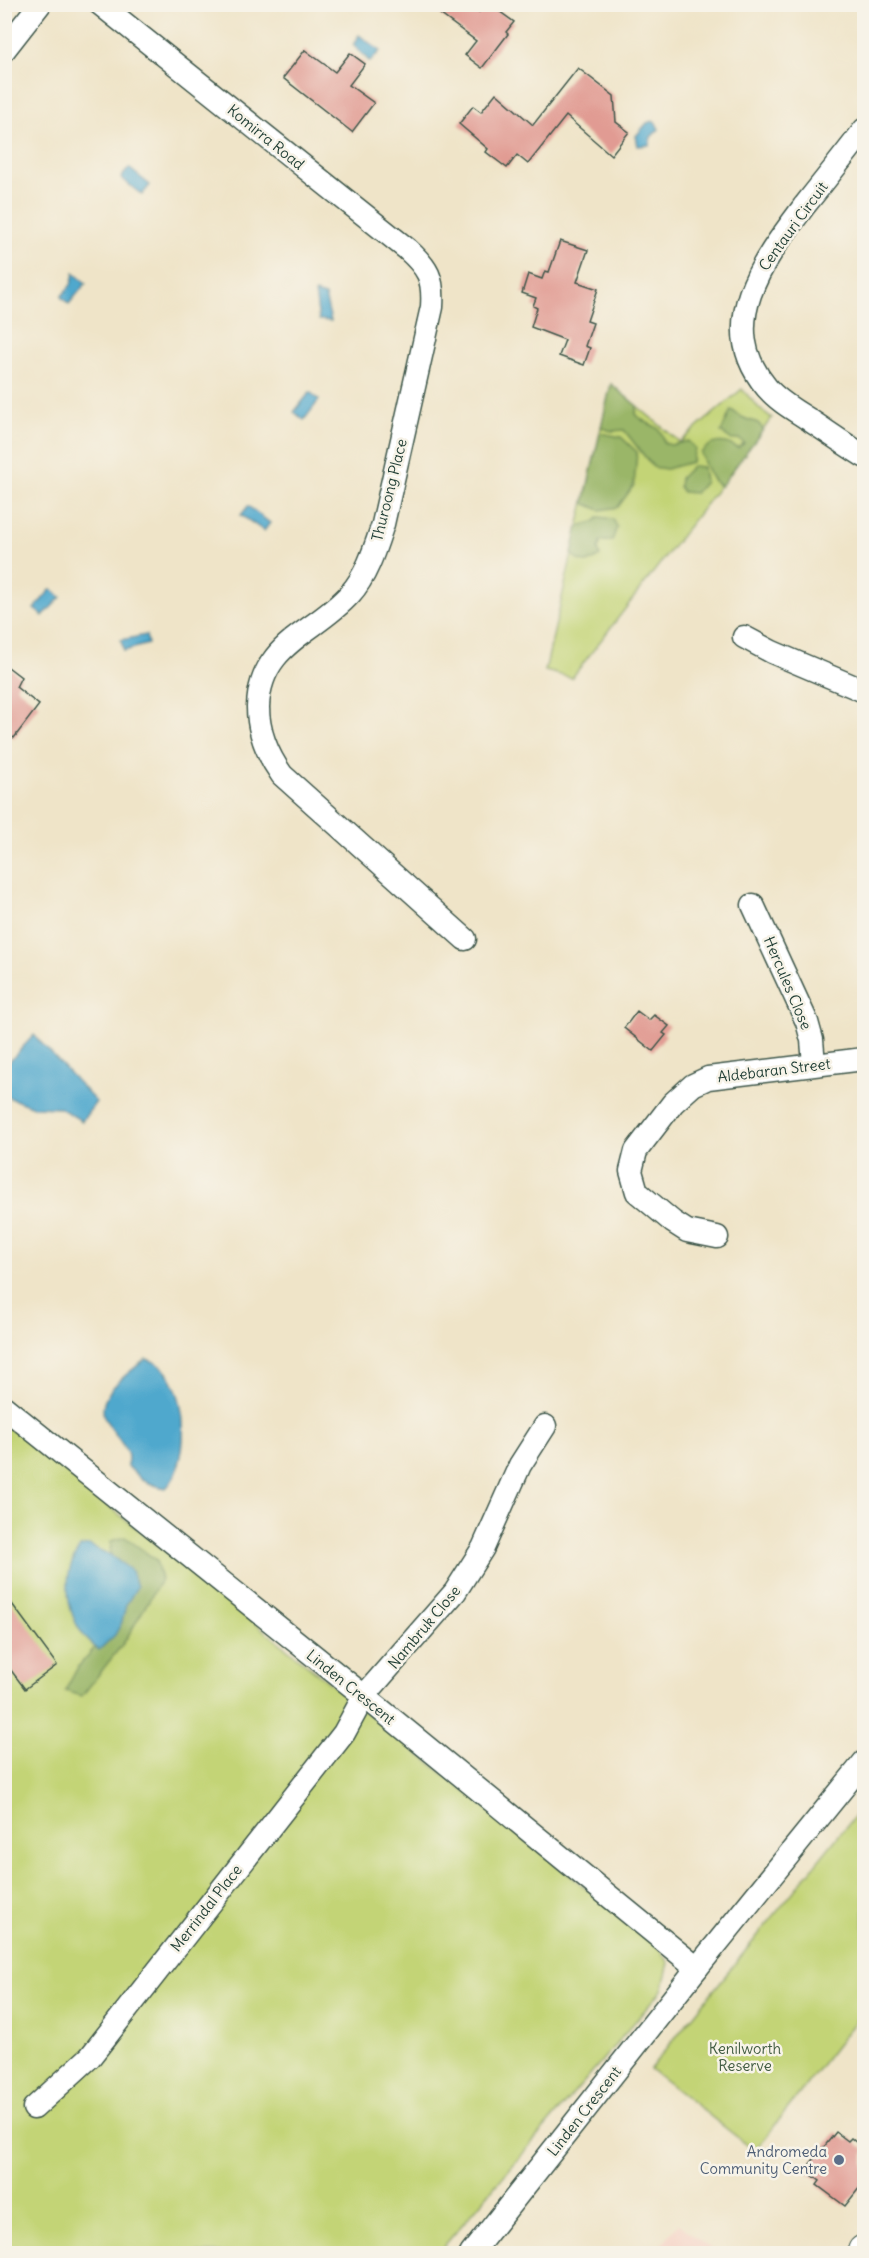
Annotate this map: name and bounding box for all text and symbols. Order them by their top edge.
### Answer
street label: Komirra Road [224,100,308,174]
street label: Centauri Circuit [754,178,832,274]
street label: Thuroong Place [367,437,411,543]
street label: Hercules Close [760,933,816,1033]
street label: Aldebaran Street [717,1054,831,1086]
street label: Nambruk Close [384,1581,464,1673]
street label: Linden Crescent [303,1645,399,1729]
street label: Merrindal Place [166,1861,246,1955]
park label: Kenilworth Reserve [709,2039,782,2075]
street label: Linden Crescent [543,2062,625,2160]
place label: Andromeda Community Centre [700,2142,827,2178]
marker: Andromeda Community Centre [832,2153,846,2167]

